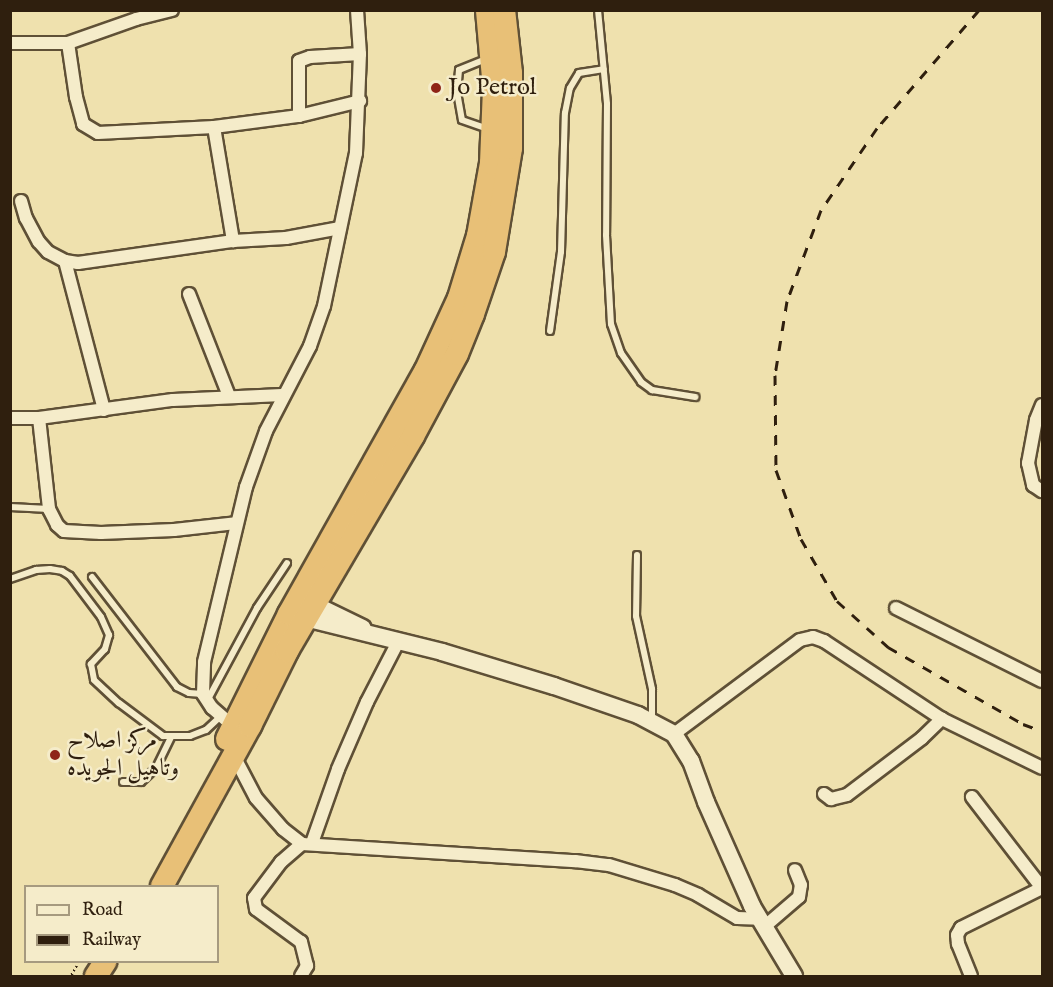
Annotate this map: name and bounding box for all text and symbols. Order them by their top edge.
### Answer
place label: Jo Petrol [448,74,536,102]
marker: Jo Petrol [429,81,443,95]
place label: مركز اصلاح وتاهيل الجويده [67,727,179,783]
marker: مركز اصلاح وتاهيل الجويده [48,748,62,762]
legend [24,885,219,963]
text: Road [82,899,123,922]
text: Railway [82,929,141,952]

